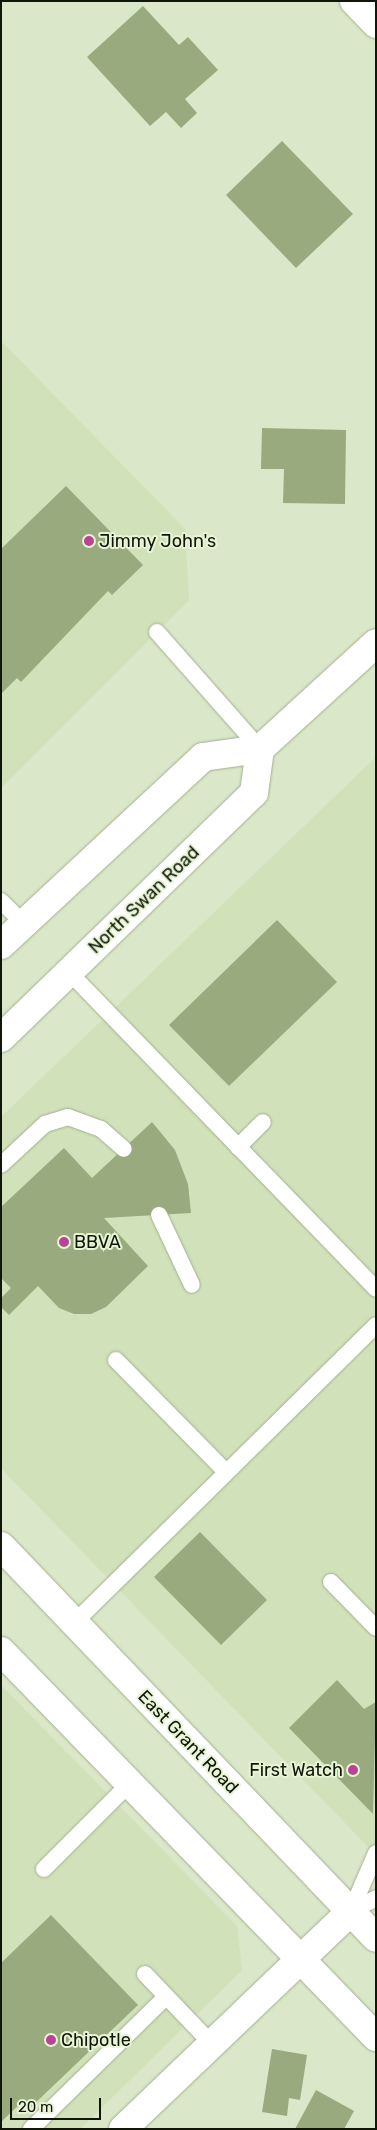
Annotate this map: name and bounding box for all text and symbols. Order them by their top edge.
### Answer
place label: Jimmy John's [99,530,217,552]
marker: Jimmy John's [83,535,95,547]
street label: North Swan Road [84,842,204,958]
place label: BBVA [74,1231,121,1253]
marker: BBVA [58,1236,70,1248]
street label: East Grant Road [133,1686,243,1798]
place label: First Watch [249,1759,343,1781]
marker: First Watch [347,1764,359,1776]
place label: Chipotle [61,2029,131,2051]
marker: Chipotle [45,2034,57,2046]
scale bar [12,2088,104,2120]
text: 20 m [18,2098,53,2116]

